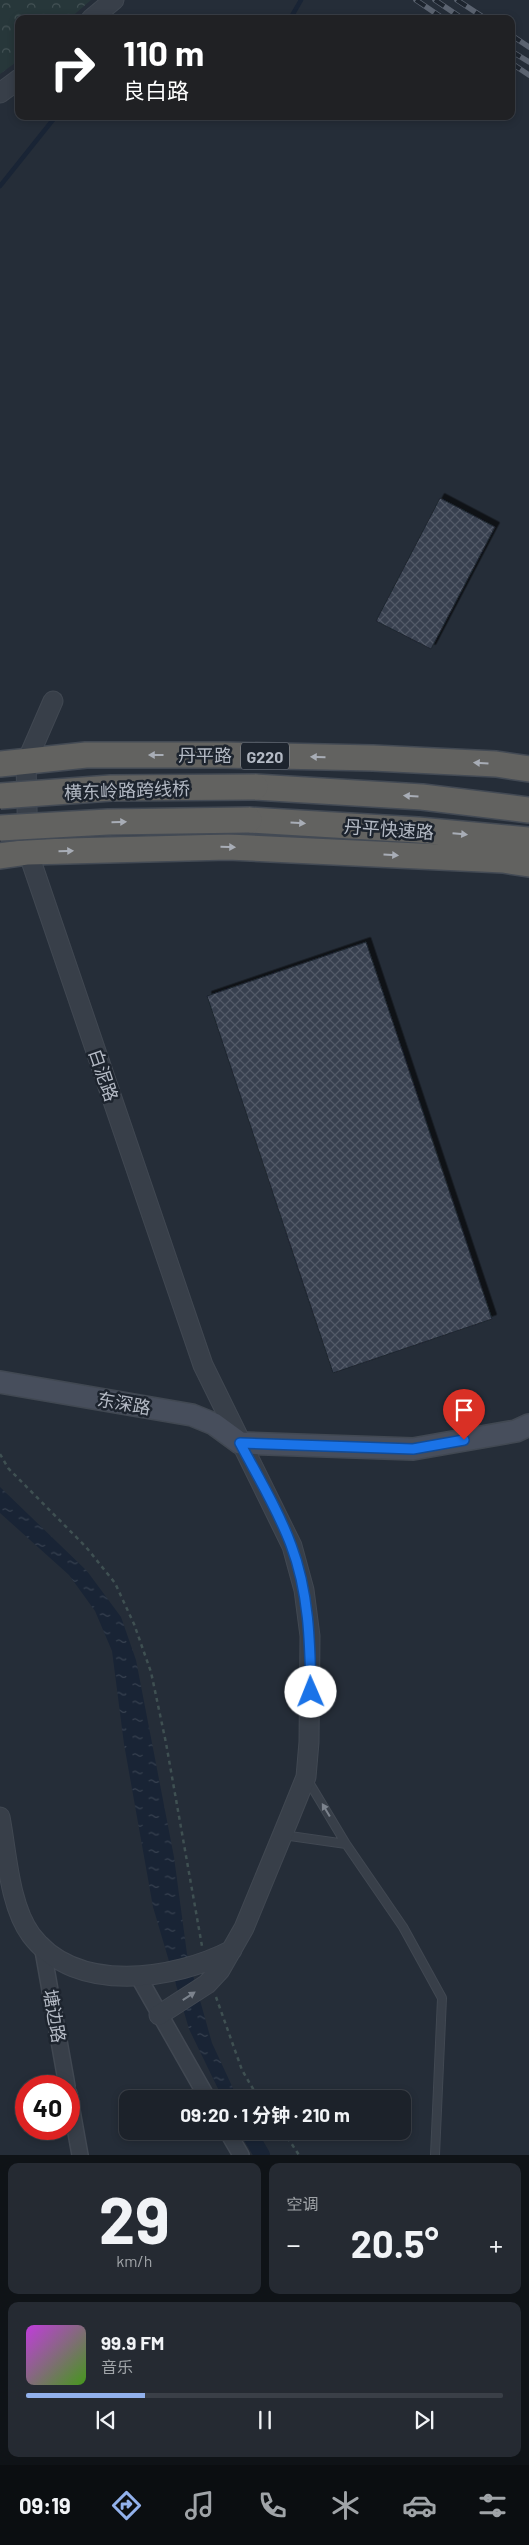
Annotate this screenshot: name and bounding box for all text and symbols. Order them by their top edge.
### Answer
text: 110 m [123,31,204,73]
icon: right [40,35,105,100]
text: 良白路 [123,77,189,103]
road number: G220 [241,742,289,769]
street label: 丹平路 [178,744,232,766]
one-way arrow [148,751,164,759]
one-way arrow [310,753,326,761]
one-way arrow [472,759,488,767]
street label: 横东岭路跨线桥 [64,777,190,803]
one-way arrow [403,792,419,800]
street label: 丹平快速路 [343,815,435,843]
one-way arrow [111,817,127,825]
one-way arrow [290,819,306,827]
one-way arrow [452,830,468,838]
one-way arrow [221,843,237,851]
one-way arrow [58,847,74,855]
one-way arrow [383,851,399,859]
street label: 白泥路 [85,1046,123,1104]
street label: 东深路 [96,1387,152,1419]
pin [443,1389,485,1440]
icon: arrive [450,1396,478,1424]
position arrow [284,1665,336,1717]
one-way arrow [321,1804,330,1817]
street label: 塘边路 [39,1988,71,2044]
one-way arrow [182,1991,195,2001]
speed limit sign: 40 [15,2075,80,2140]
text: 09:20 · 1 分钟 · 210 m [180,2103,350,2126]
text: 29 [99,2179,170,2257]
text: 空调 [287,2194,319,2213]
text: 20.5° [351,2220,439,2266]
text: − [287,2227,301,2261]
text: + [489,2227,503,2261]
text: km/h [116,2251,152,2270]
text: 99.9 FM [101,2331,164,2354]
text: 音乐 [101,2357,133,2376]
icon: previous [92,2406,120,2434]
icon: pause [251,2406,279,2434]
icon: next [410,2406,438,2434]
icon: directions [109,2488,144,2523]
icon: music [182,2488,217,2523]
icon: phone [255,2488,290,2523]
icon: climate [328,2488,363,2523]
icon: car [402,2488,437,2523]
icon: filters [475,2488,510,2523]
text: 09:19 [19,2492,71,2518]

